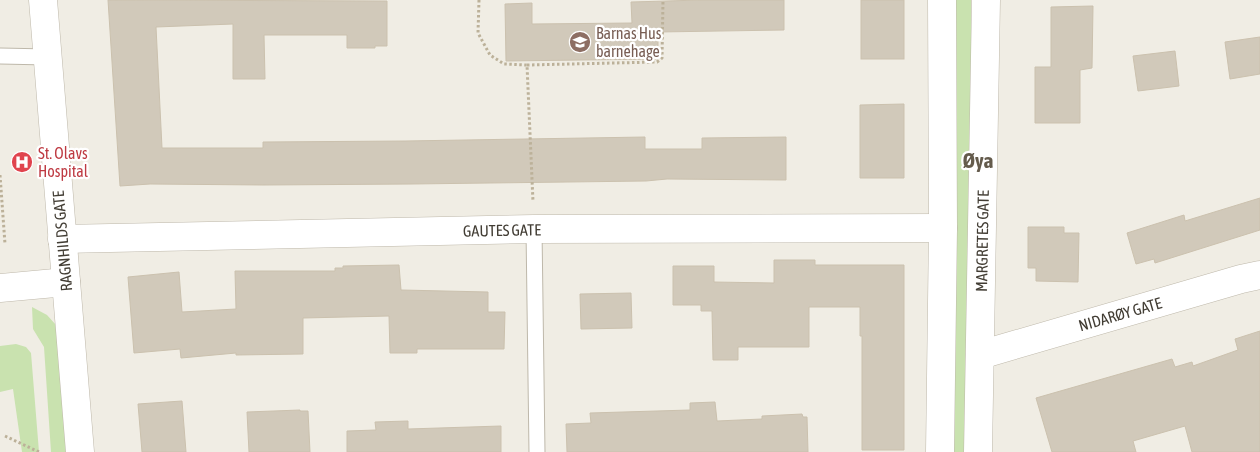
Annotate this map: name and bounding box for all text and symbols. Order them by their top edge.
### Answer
place label: Barnas Hus barnehage [596,24,662,61]
school or university icon: Barnas Hus barnehage [568,30,592,54]
place label: St. Olavs Hospital [38,144,89,181]
district label: Øya [963,148,993,172]
hospital icon: St. Olavs Hospital [10,150,34,174]
street label: RAGNHILDS GATE [49,190,75,292]
street label: MARGRETES GATE [972,190,992,292]
street label: GAUTES GATE [463,220,541,240]
street label: NIDARØY GATE [1076,293,1164,334]

